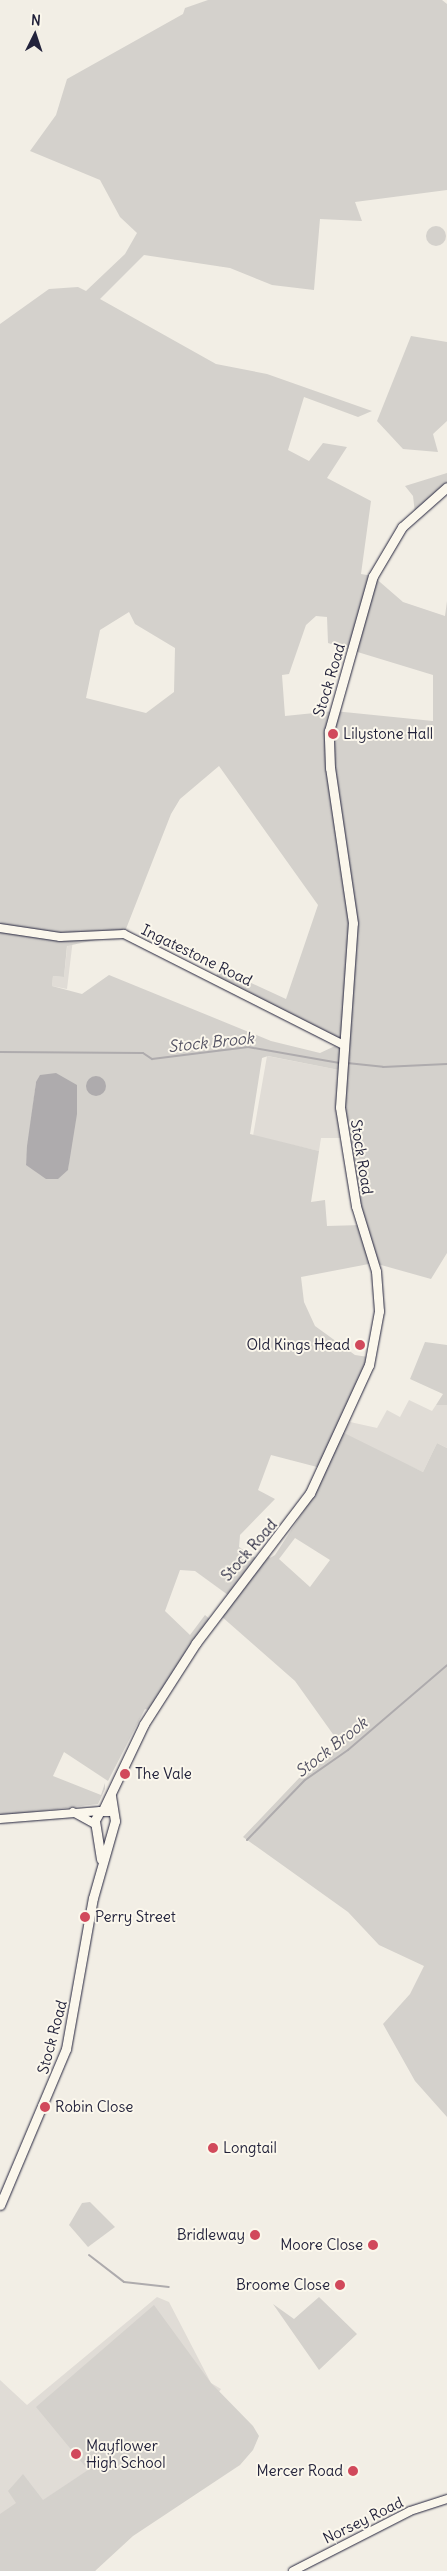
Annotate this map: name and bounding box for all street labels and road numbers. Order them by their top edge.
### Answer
street label: Stock Road [309,641,349,719]
street label: Ingatestone Road [139,920,255,990]
street label: Stock Road [347,1118,377,1196]
street label: Stock Road [217,1516,281,1584]
street label: Stock Road [34,1998,70,2076]
street label: Norsey Road [320,2493,406,2547]

